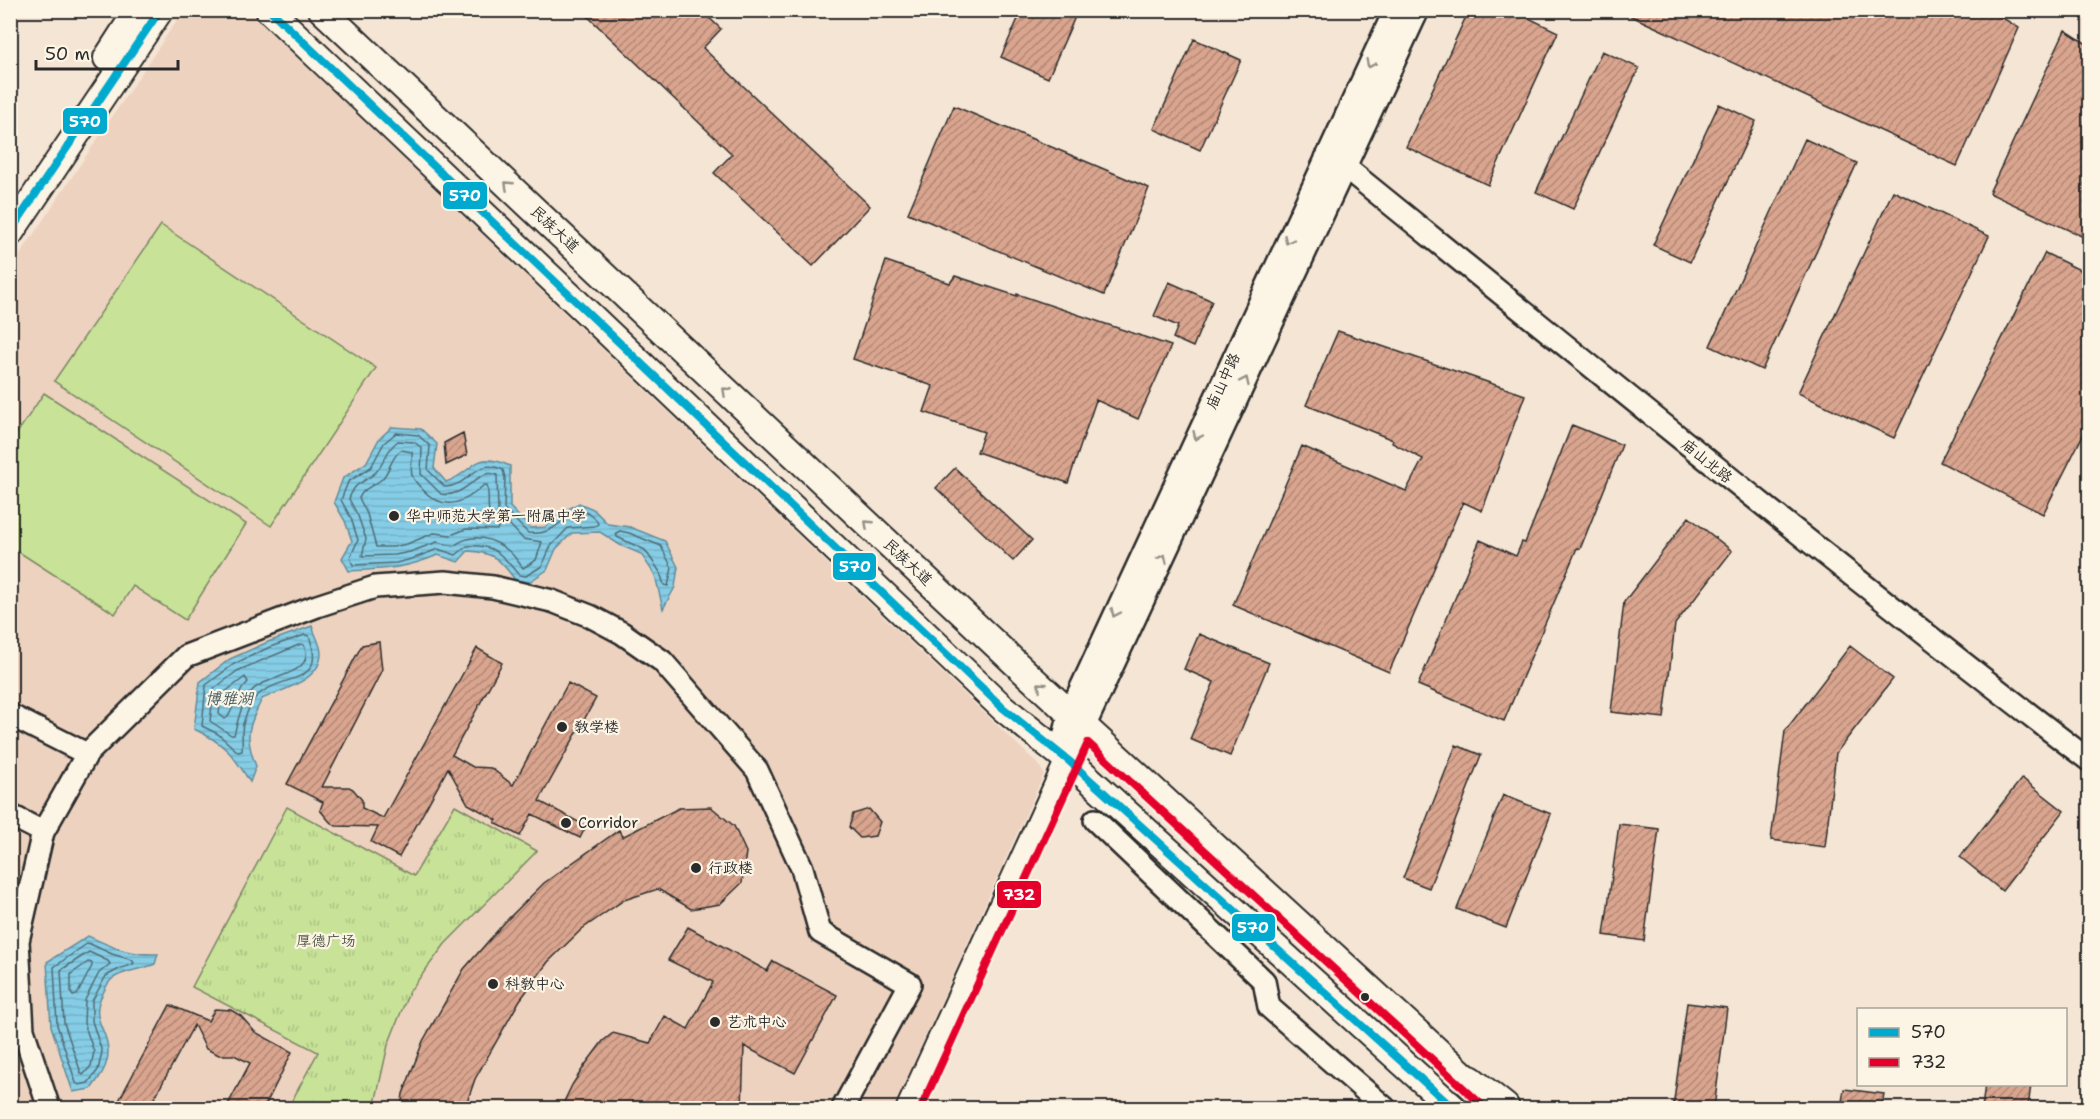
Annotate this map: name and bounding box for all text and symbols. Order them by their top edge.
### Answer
scale bar [36,33,178,71]
text: 50 m [45,42,90,66]
one-way arrow [1366,57,1378,68]
line badge: 570 [62,107,108,135]
text: 570 [69,111,101,132]
line badge: 570 [442,181,488,210]
one-way arrow [504,181,514,192]
text: 570 [449,185,481,206]
street label: 民族大道 [526,201,584,257]
one-way arrow [1284,234,1296,245]
street label: 庙山中路 [1201,350,1245,412]
one-way arrow [1238,377,1250,388]
one-way arrow [723,387,733,398]
one-way arrow [1193,430,1205,441]
street label: 庙山北路 [1677,434,1737,488]
place label: 华中师范大学第一附属中学 [406,506,586,526]
marker: 华中师范大学第一附属中学 [387,509,401,523]
one-way arrow [865,521,876,532]
street label: 民族大道 [879,534,937,590]
line badge: 570 [832,552,877,581]
one-way arrow [1155,554,1167,565]
text: 570 [839,556,871,577]
one-way arrow [1111,607,1123,618]
one-way arrow [1037,682,1048,693]
water label: 博雅湖 [205,688,255,709]
place label: 教学楼 [574,717,619,737]
marker: 教学楼 [555,720,569,734]
place label: Corridor [578,813,638,833]
marker: Corridor [559,816,573,830]
place label: 行政楼 [708,858,753,878]
marker: 行政楼 [689,861,703,875]
line badge: 732 [996,880,1042,909]
text: 732 [1003,884,1035,905]
line badge: 570 [1231,913,1276,942]
text: 570 [1237,917,1269,938]
park label: 厚德广场 [296,931,356,951]
place label: 科教中心 [505,974,565,994]
marker: 科教中心 [486,977,500,991]
unlabelled marker [1359,991,1371,1003]
legend [1857,1008,2067,1086]
place label: 艺术中心 [727,1012,787,1032]
marker: 艺术中心 [708,1015,722,1029]
text: 570 [1911,1020,1946,1044]
text: 732 [1911,1050,1946,1074]

